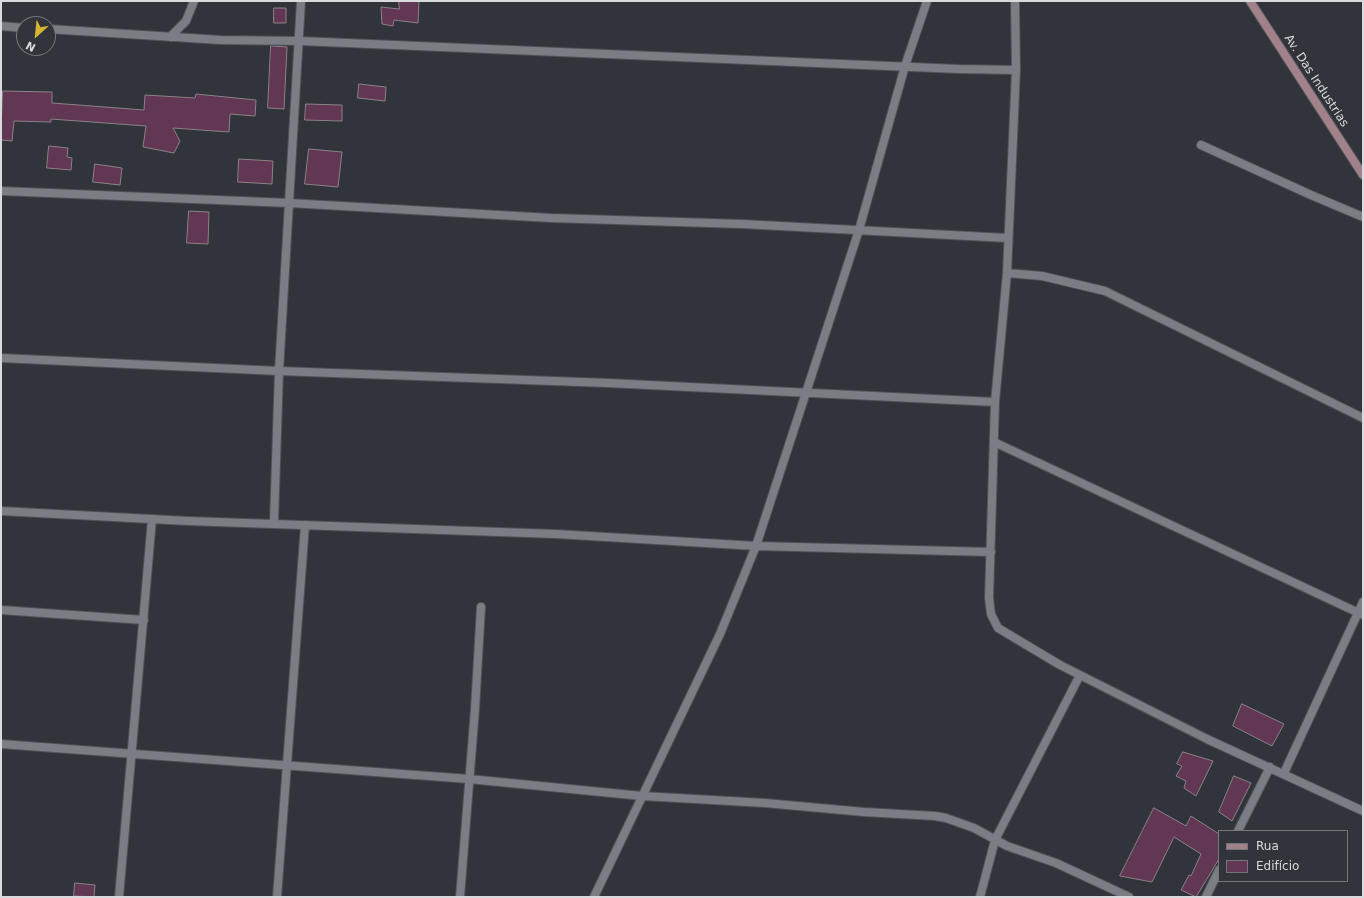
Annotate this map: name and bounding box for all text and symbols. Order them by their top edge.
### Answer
north arrow [16,16,56,56]
street label: Av. Das Industrias [1281,32,1351,130]
text: N [24,38,38,54]
legend [1218,830,1348,882]
text: Rua [1256,839,1279,853]
text: Edifício [1256,859,1299,873]

